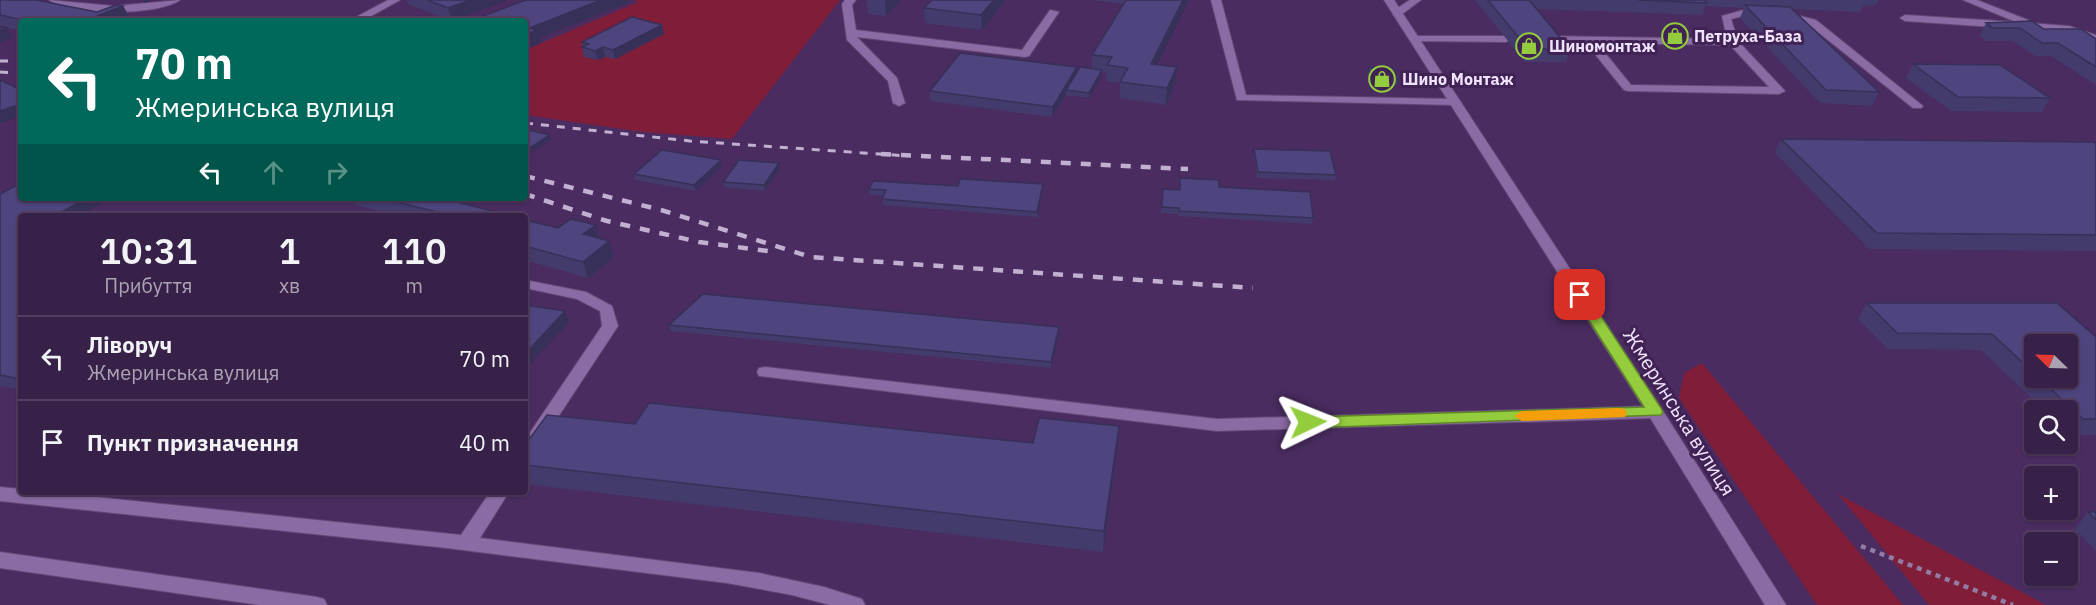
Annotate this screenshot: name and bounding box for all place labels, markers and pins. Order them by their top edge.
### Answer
shop icon: Петруха-База [1660,21,1690,51]
place label: Петруха-База [1694,26,1802,46]
shop icon: Шиномонтаж [1514,31,1544,61]
place label: Шиномонтаж [1549,36,1655,56]
shop icon: Шино Монтаж [1367,64,1397,94]
place label: Шино Монтаж [1402,69,1514,89]
pin [1554,269,1605,320]

